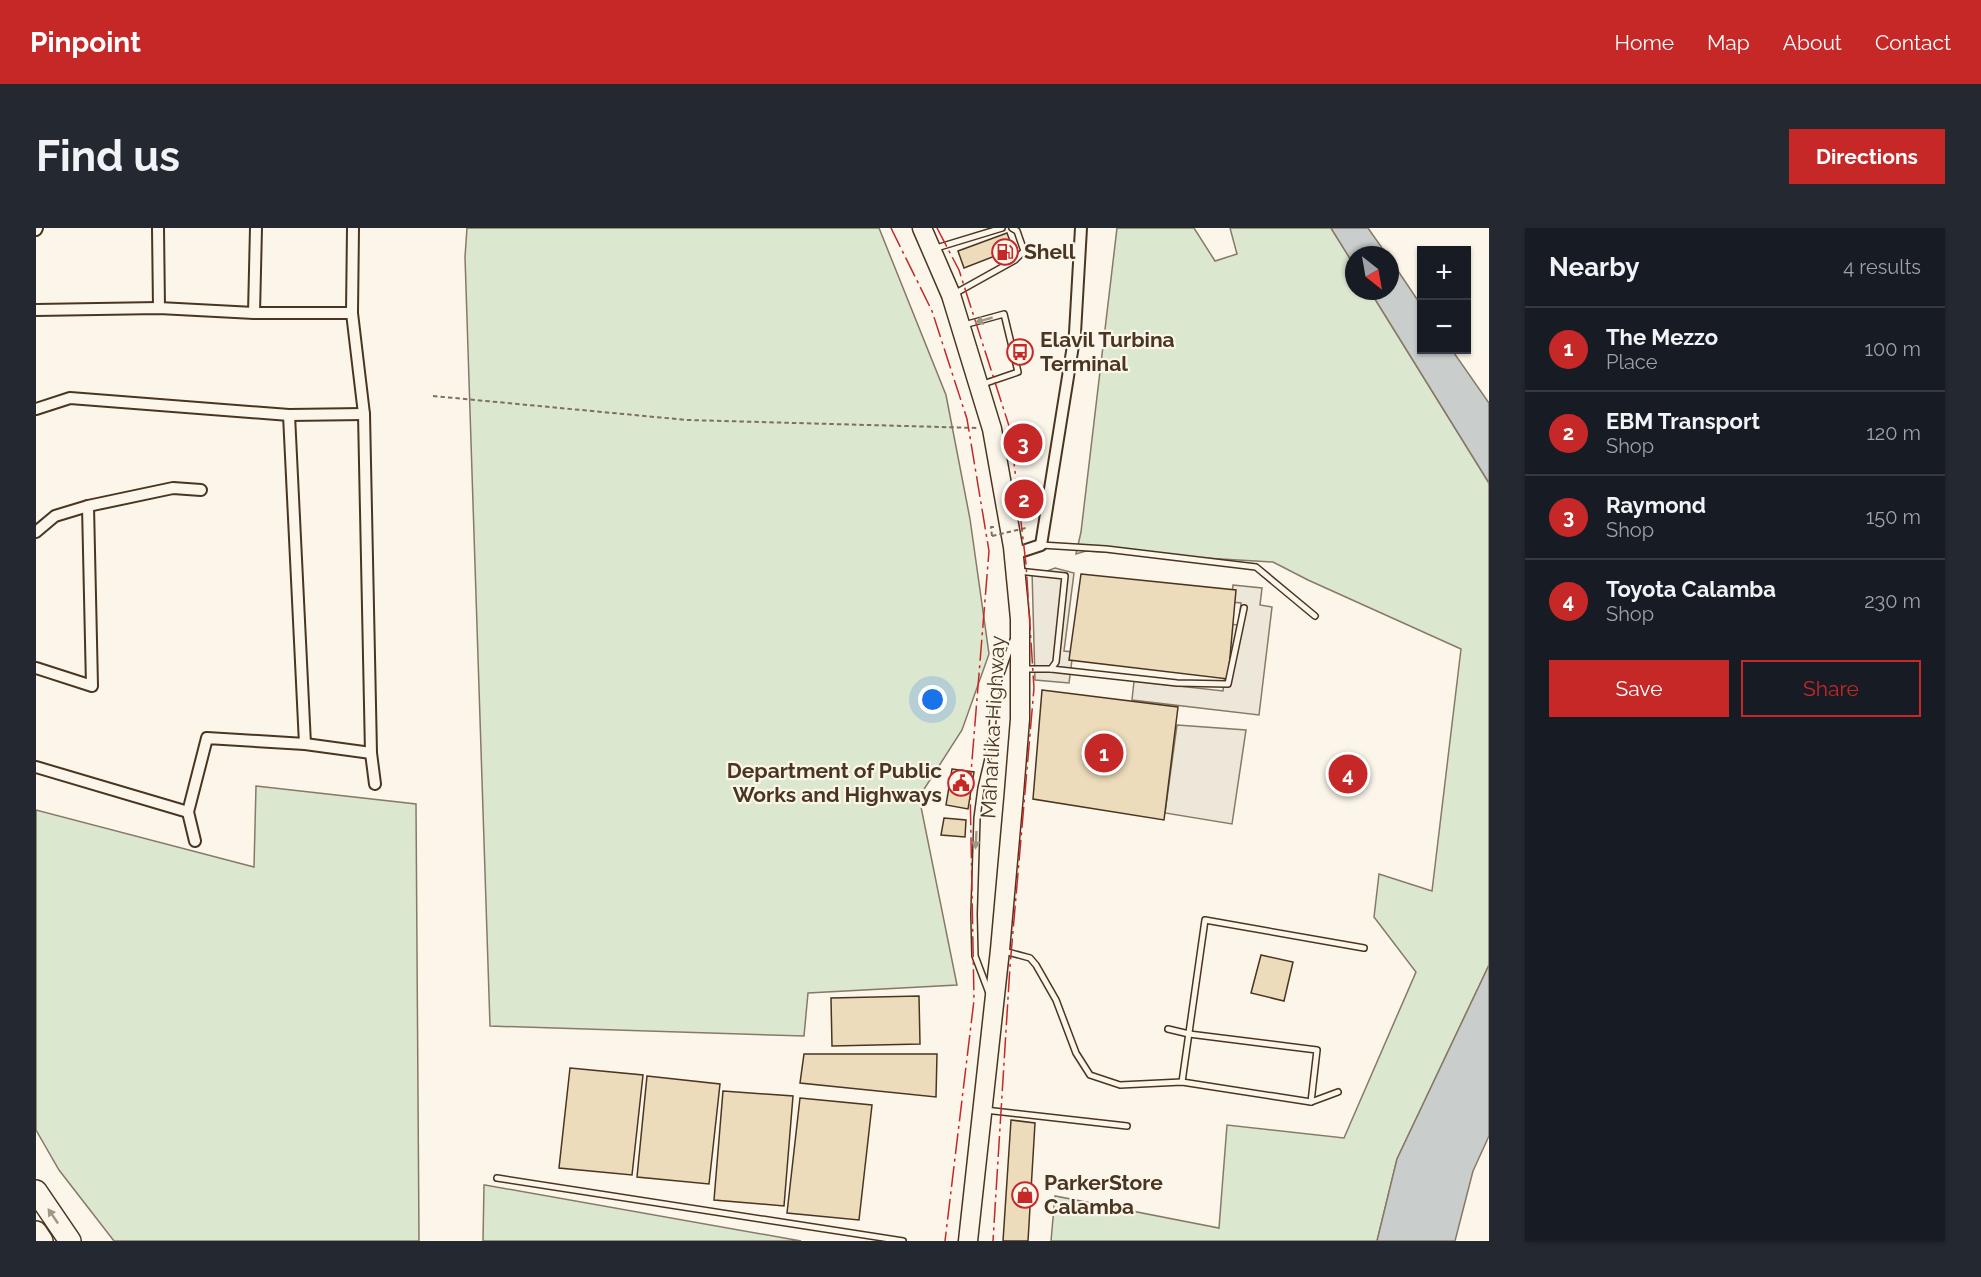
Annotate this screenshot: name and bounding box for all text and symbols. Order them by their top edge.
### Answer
text: Pinpoint [30,26,141,59]
text: Home [1615,30,1674,55]
text: Map [1707,30,1750,55]
text: About [1783,30,1842,55]
text: Contact [1875,30,1951,55]
button: Directions [1789,129,1945,184]
text: Find us [36,132,180,181]
fuel station icon: Shell [990,237,1020,267]
place label: Shell [1024,239,1076,264]
north arrow [1345,246,1399,300]
map controls [1417,246,1471,354]
button: + [1417,246,1471,300]
text: Nearby [1549,252,1639,282]
text: 4 results [1843,255,1921,279]
button: − [1417,300,1471,354]
one-way arrow [975,316,993,325]
text: The Mezzo [1606,324,1718,350]
place label: Elavil Turbina Terminal [1040,327,1175,376]
bus stop icon: Elavil Turbina Terminal [1005,337,1035,367]
text: 1 [1564,337,1573,361]
text: 100 m [1864,337,1921,361]
text: Place [1606,350,1657,374]
text: EBM Transport [1606,408,1760,434]
pin: 3 [1004,420,1042,466]
text: 2 [1563,421,1574,445]
text: 120 m [1866,421,1921,445]
text: Shop [1606,434,1654,458]
pin: 2 [1004,476,1044,522]
text: Raymond [1606,492,1706,518]
text: 3 [1563,505,1574,529]
text: 150 m [1866,505,1921,529]
text: Shop [1606,518,1654,542]
text: Toyota Calamba [1606,576,1776,602]
text: 4 [1563,589,1574,613]
text: 230 m [1864,589,1921,613]
text: Shop [1606,602,1654,626]
street label: Maharlika Highway [975,635,1010,819]
button: Save [1549,660,1729,717]
button: Share [1741,660,1921,717]
your location [918,685,947,714]
pin: 1 [1084,730,1124,776]
pin: 4 [1328,752,1368,796]
place label: Department of Public Works and Highways [727,758,942,807]
public building icon: Department of Public Works and Highways [946,768,976,798]
one-way arrow [972,830,981,849]
place label: ParkerStore Calamba [1044,1170,1163,1219]
shop icon: ParkerStore Calamba [1010,1180,1040,1210]
one-way arrow [48,1208,59,1224]

